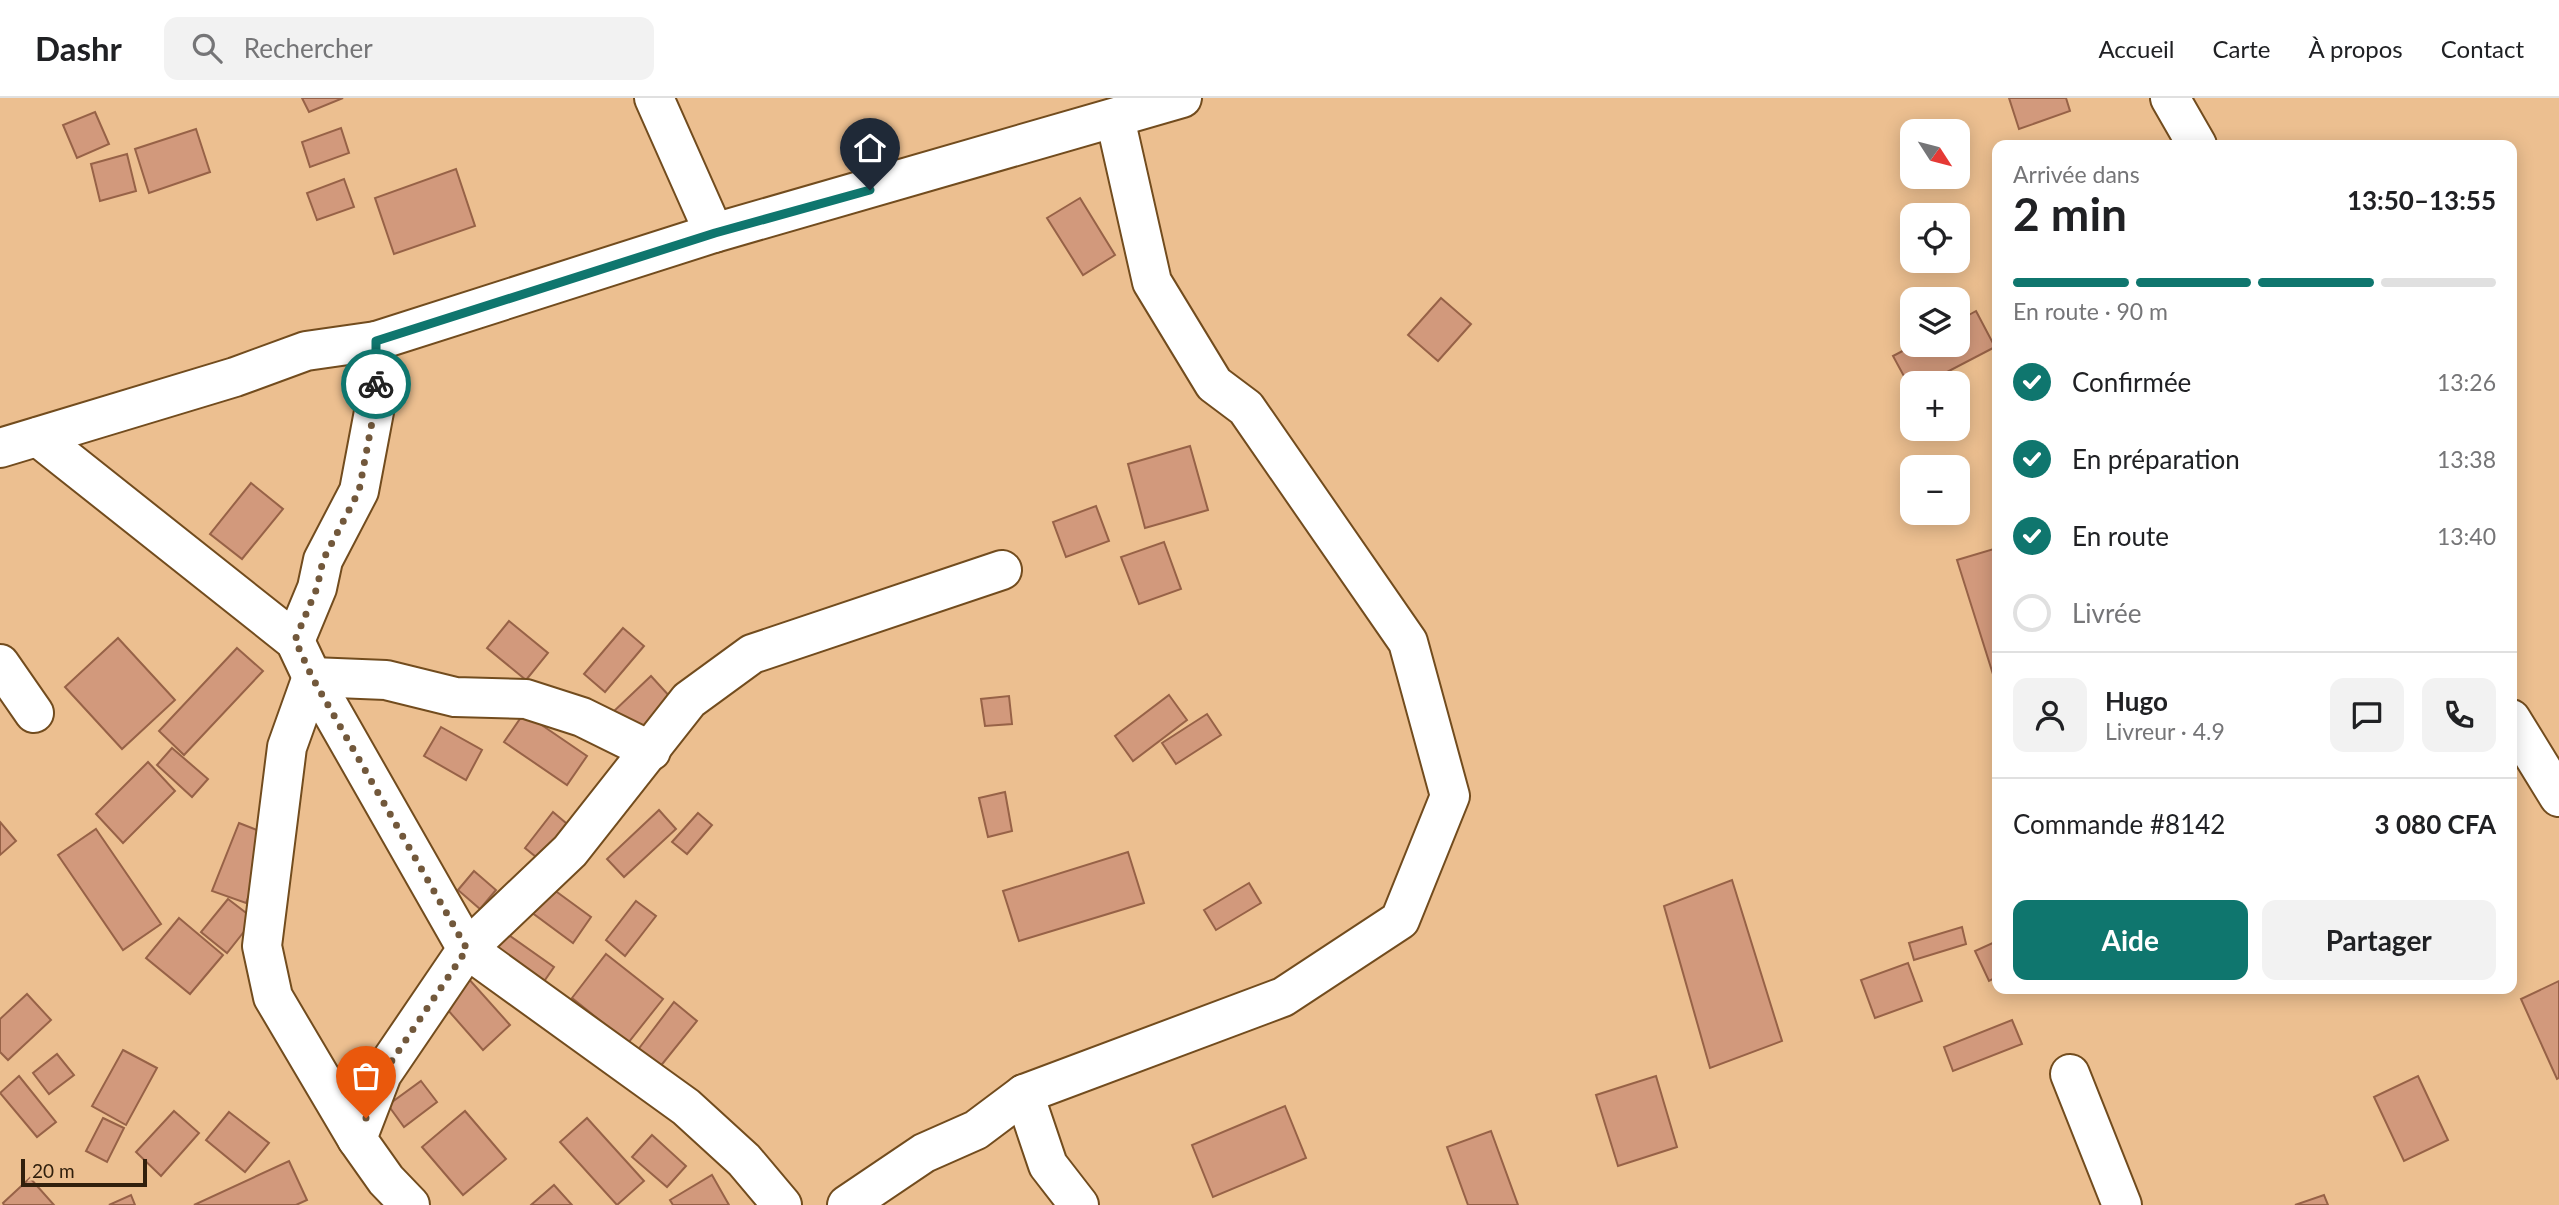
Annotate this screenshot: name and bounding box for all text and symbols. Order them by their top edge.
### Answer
search box [164,17,654,80]
text: Dashr [35,28,122,68]
icon: search [188,29,226,67]
text: Rechercher [244,32,373,64]
text: Accueil [2098,34,2174,63]
text: Carte [2212,34,2270,63]
text: À propos [2308,34,2403,63]
text: Contact [2441,34,2524,63]
pin [840,118,900,190]
north arrow [1900,119,1970,189]
map controls [1900,119,1970,525]
icon: home [851,129,889,167]
text: Arrivée dans [2013,160,2140,188]
text: 13:50–13:55 [2347,184,2496,216]
text: 2 min [2013,186,2127,241]
button: locate [1900,203,1970,273]
button: layers [1900,287,1970,357]
text: En route · 90 m [2013,297,2168,325]
courier [341,349,411,419]
icon: check [2013,363,2051,401]
icon: bike [357,365,395,403]
text: Confirmée [2072,366,2191,398]
text: 13:26 [2437,368,2496,396]
button: + [1900,371,1970,441]
icon: check [2013,440,2051,478]
text: En préparation [2072,443,2240,475]
text: 13:38 [2437,445,2496,473]
button: − [1900,455,1970,525]
icon: check [2013,517,2051,555]
text: En route [2072,520,2169,552]
text: 13:40 [2437,522,2496,550]
text: Livrée [2072,597,2141,629]
button: person [2013,678,2087,752]
button: chat [2330,678,2404,752]
button: phone [2422,678,2496,752]
text: Hugo [2105,685,2168,717]
text: Livreur · 4.9 [2105,717,2225,745]
text: Commande #8142 [2013,808,2225,840]
text: 3 080 CFA [2375,808,2496,840]
button: Aide [2013,900,2248,980]
button: Partager [2262,900,2496,980]
pin [336,1046,396,1118]
icon: bag [347,1057,385,1095]
scale bar [21,1156,147,1188]
text: 20 m [32,1159,75,1182]

